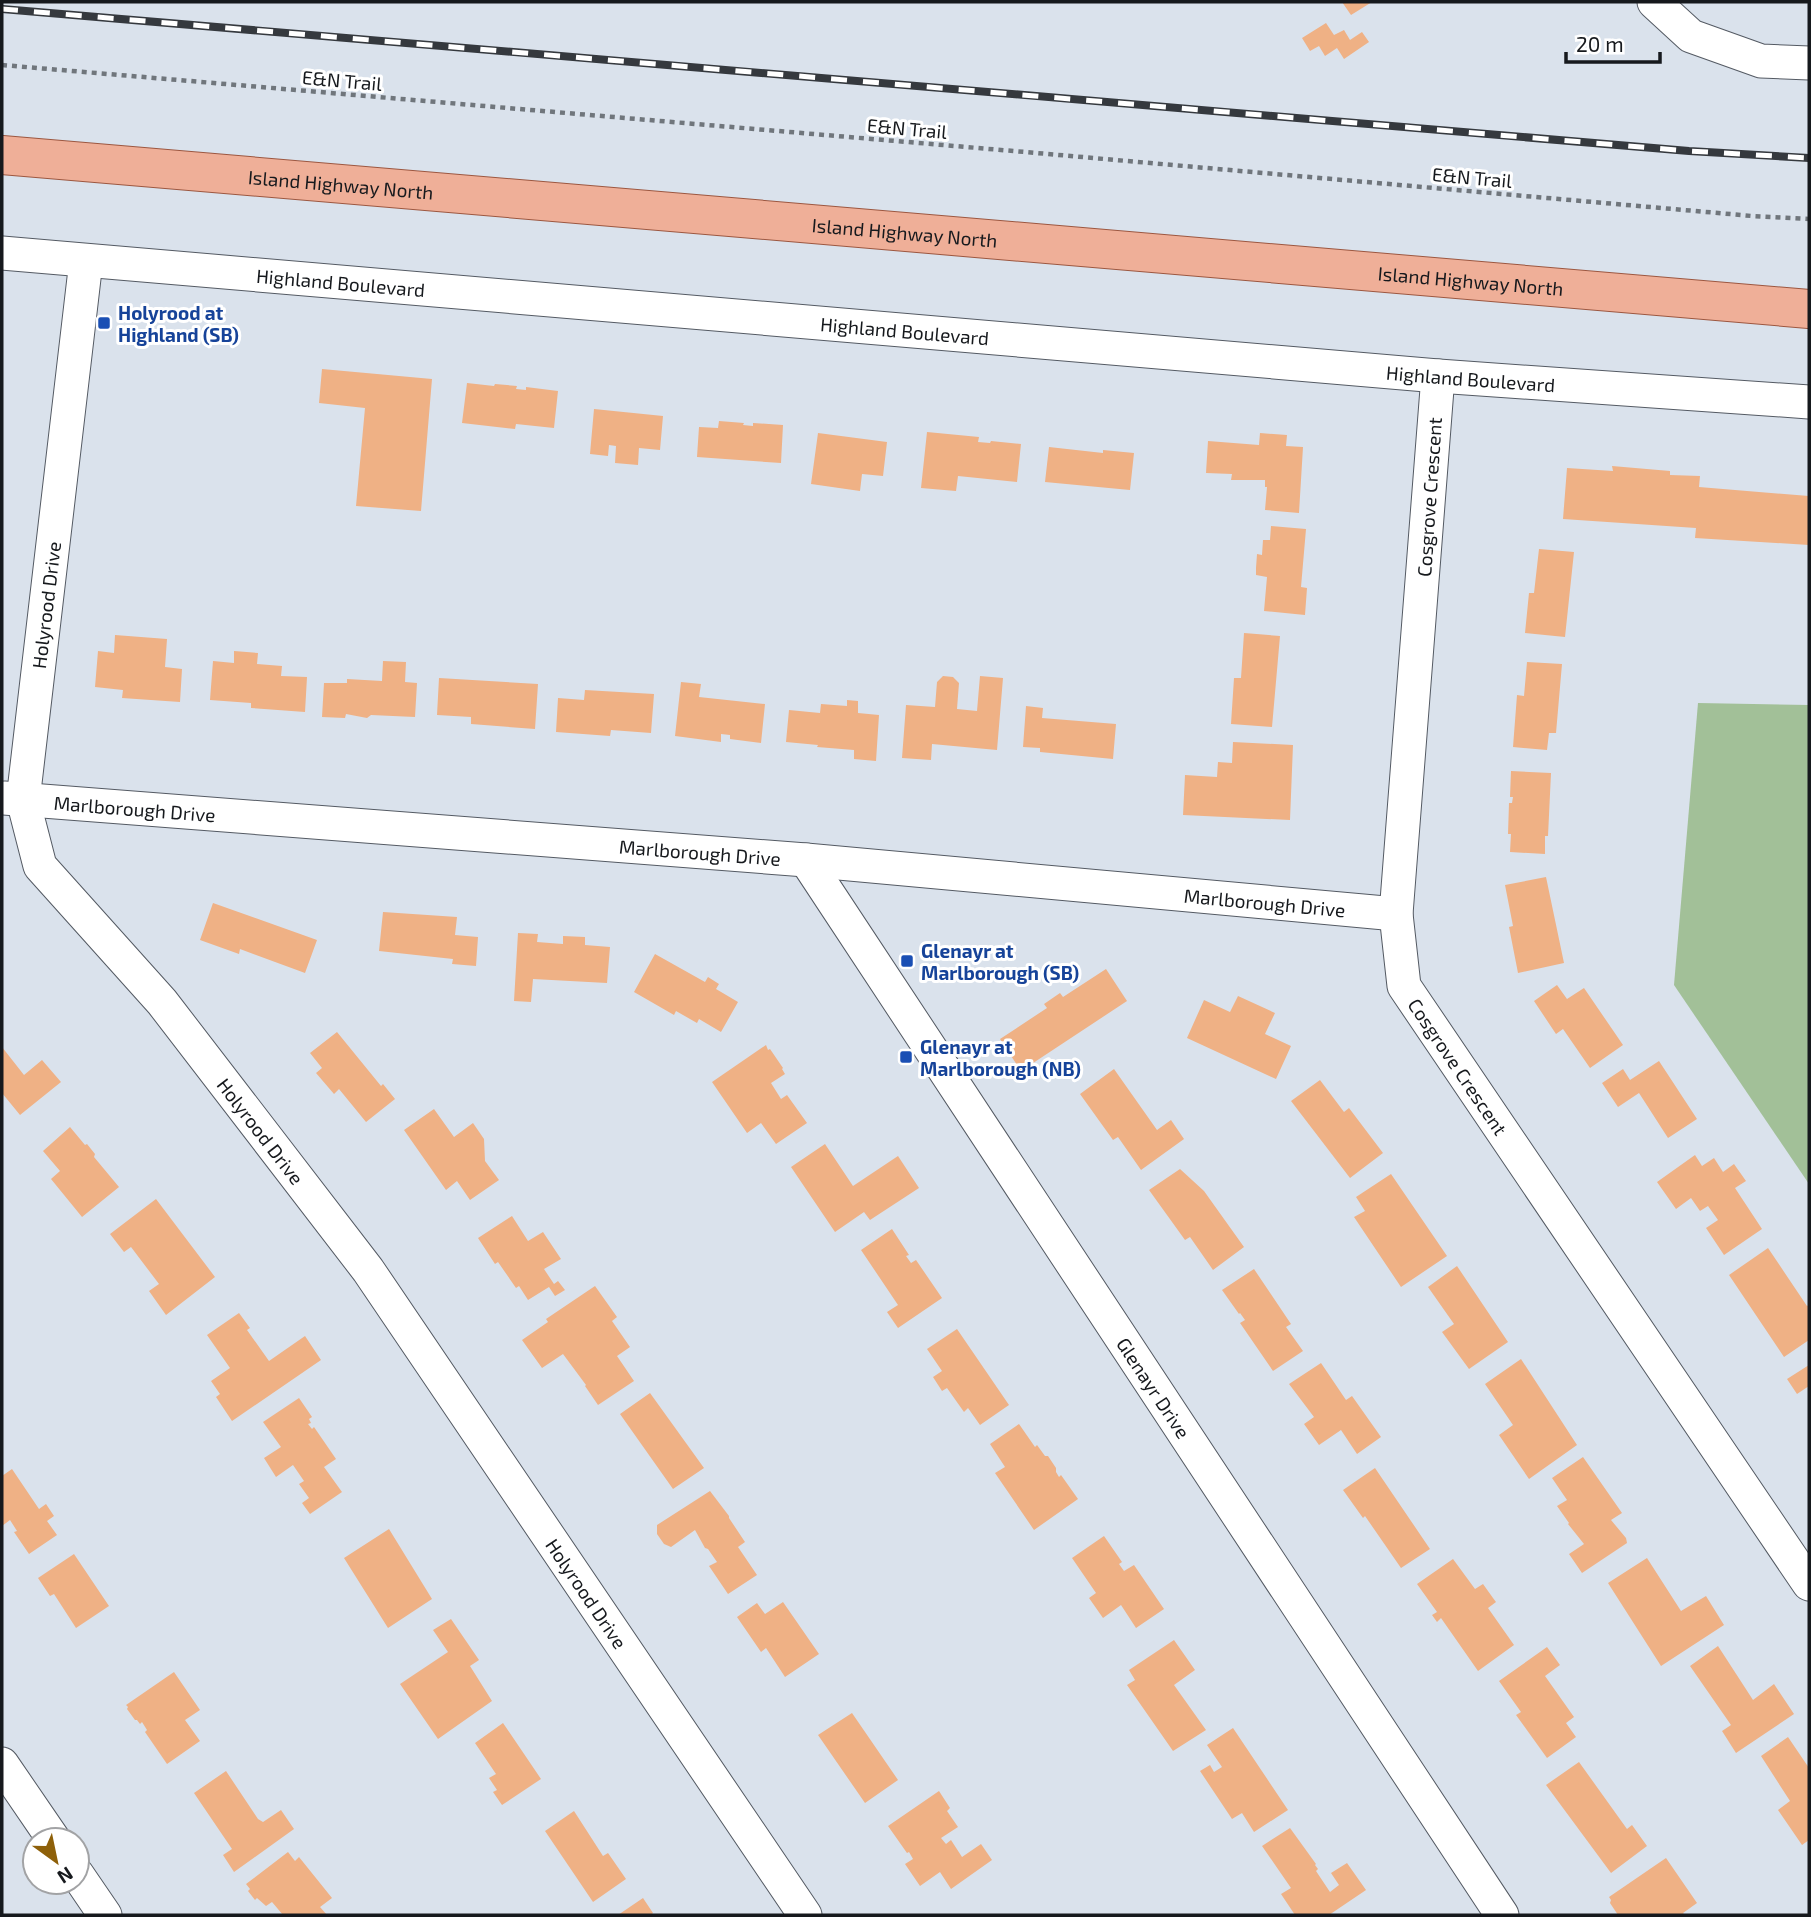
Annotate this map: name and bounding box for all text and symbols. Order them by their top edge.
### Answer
scale bar [1566,21,1660,65]
text: 20 m [1576,31,1624,56]
street label: E&N Trail [301,65,383,95]
street label: E&N Trail [866,113,948,143]
street label: E&N Trail [1431,162,1513,192]
street label: Island Highway North [247,165,434,203]
street label: Island Highway North [811,213,998,251]
street label: Island Highway North [1377,261,1564,300]
street label: Highland Boulevard [255,263,426,301]
place label: Holyrood at Highland (SB) [118,301,239,346]
street label: Highland Boulevard [819,312,990,349]
marker: Holyrood at Highland (SB) [96,315,112,331]
street label: Highland Boulevard [1385,360,1556,396]
street label: Cosgrove Crescent [1412,416,1446,578]
street label: Holyrood Drive [27,540,65,670]
street label: Marlborough Drive [53,790,216,826]
street label: Marlborough Drive [618,834,782,870]
street label: Marlborough Drive [1183,883,1346,921]
place label: Glenayr at Marlborough (SB) [921,939,1079,984]
marker: Glenayr at Marlborough (SB) [899,953,915,969]
street label: Cosgrove Crescent [1404,994,1513,1139]
place label: Glenayr at Marlborough (NB) [920,1035,1081,1080]
marker: Glenayr at Marlborough (NB) [898,1049,914,1065]
street label: Holyrood Drive [213,1073,309,1189]
street label: Glenayr Drive [1112,1333,1196,1442]
street label: Holyrood Drive [542,1534,632,1653]
north arrow [21,1826,91,1896]
text: N [54,1862,78,1889]

